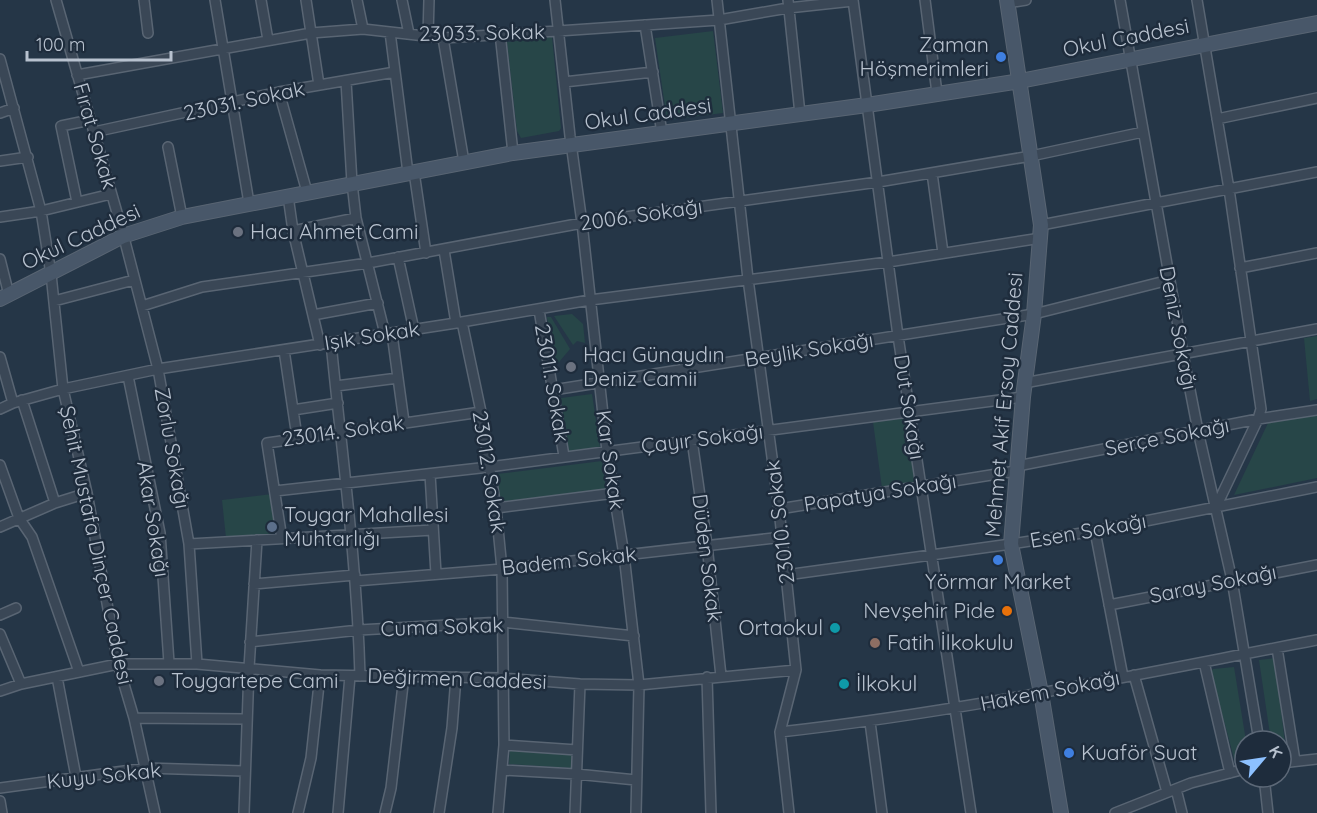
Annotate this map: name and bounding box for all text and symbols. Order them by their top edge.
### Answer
street label: Okul Caddesi [1061,12,1191,62]
street label: 23033. Sokak [419,18,545,46]
scale bar [27,24,171,62]
place label: Zaman Höşmerimleri [860,31,989,81]
text: 100 m [36,33,85,56]
marker: Zaman Höşmerimleri [994,50,1008,64]
street label: 23031. Sokak [181,75,307,126]
street label: Fırat Sokak [68,80,124,192]
street label: Okul Caddesi [583,91,713,135]
street label: 2006. Sokağı [578,193,704,235]
street label: Okul Caddesi [17,197,144,275]
place label: Hacı Ahmet Cami [250,218,418,244]
marker: Hacı Ahmet Cami [231,225,245,239]
street label: Deniz Sokağı [1154,264,1204,392]
street label: Mehmet Akif Ersoy Caddesi [978,271,1028,539]
street label: Işık Sokak [322,315,421,355]
street label: 23011. Sokak [530,322,576,444]
street label: Beylik Sokağı [743,326,875,372]
place label: Hacı Günaydın Deniz Camii [583,341,725,391]
street label: Dut Sokağı [889,353,931,461]
marker: Hacı Günaydın Deniz Camii [564,360,578,374]
street label: Zorlu Sokağı [150,385,196,510]
street label: Şehit Mustafa Dinçer Caddesi [55,403,139,687]
street label: Kar Sokak [591,408,631,511]
street label: 23014. Sokak [280,409,405,451]
street label: 23012. Sokak [467,409,513,535]
street label: Serçe Sokağı [1102,411,1231,461]
street label: Çayır Sokağı [639,418,764,458]
street label: Akar Sokağı [132,459,176,579]
street label: 23010. Sokak [759,459,799,586]
street label: Papatya Sokağı [802,467,958,517]
street label: Düden Sokak [687,492,729,624]
place label: Toygar Mahallesi Muhtarlığı [284,501,448,551]
street label: Esen Sokağı [1028,507,1148,553]
marker: Toygar Mahallesi Muhtarlığı [265,520,279,534]
street label: Badem Sokak [500,540,638,580]
marker: Yörmar Market [991,553,1005,567]
street label: Saray Sokağı [1147,558,1278,608]
place label: Yörmar Market [925,568,1071,594]
place label: Nevşehir Pide [863,597,995,623]
marker: Nevşehir Pide [1000,604,1014,618]
street label: Cuma Sokak [380,611,504,641]
place label: Ortaokul [738,614,823,640]
marker: Ortaokul [828,621,842,635]
place label: Fatih İlkokulu [887,629,1014,655]
marker: Fatih İlkokulu [868,636,882,650]
street label: Değirmen Caddesi [367,662,547,694]
street label: Hakem Sokağı [978,664,1122,716]
place label: Toygartepe Cami [171,667,339,693]
place label: İlkokul [856,670,917,696]
marker: Toygartepe Cami [152,674,166,688]
marker: İlkokul [837,677,851,691]
north arrow [1233,729,1293,789]
place label: Kuaför Suat [1081,739,1197,765]
text: K [1265,742,1287,761]
marker: Kuaför Suat [1062,746,1076,760]
street label: Kuyu Sokak [45,756,162,794]

